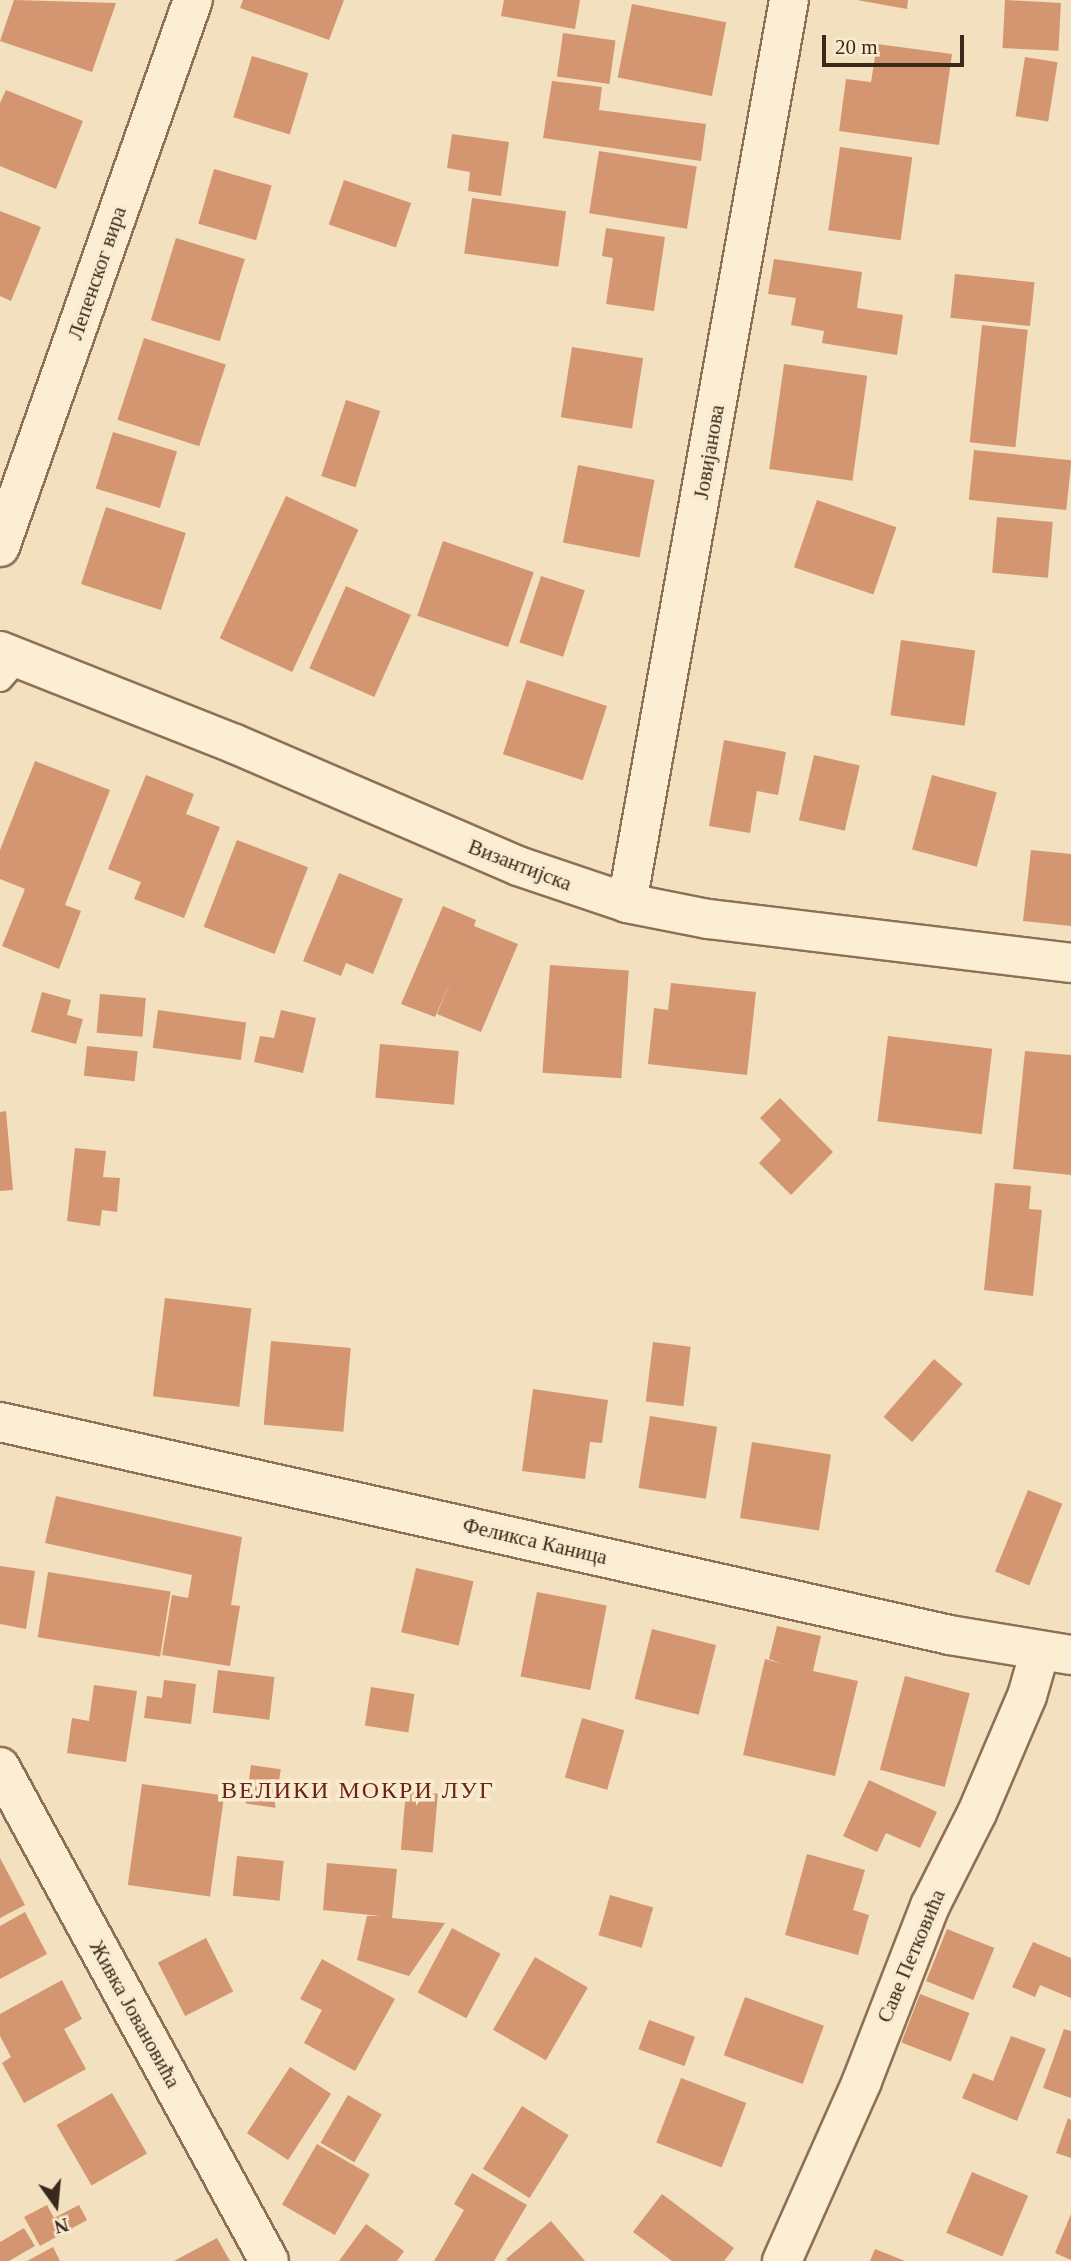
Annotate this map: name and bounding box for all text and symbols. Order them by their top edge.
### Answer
scale bar [826,21,968,65]
text: 20 m [835,35,878,59]
street label: Лепенског вира [62,203,132,343]
street label: Јовијанова [688,403,730,501]
street label: Византијска [465,834,575,896]
street label: Феликса Каница [460,1512,610,1570]
district label: ВЕЛИКИ МОКРИ ЛУГ [223,1777,493,1805]
street label: Саве Петковића [872,1886,950,2026]
street label: Живка Јовановића [84,1936,186,2092]
north arrow [21,2170,91,2240]
text: N [52,2214,71,2238]

